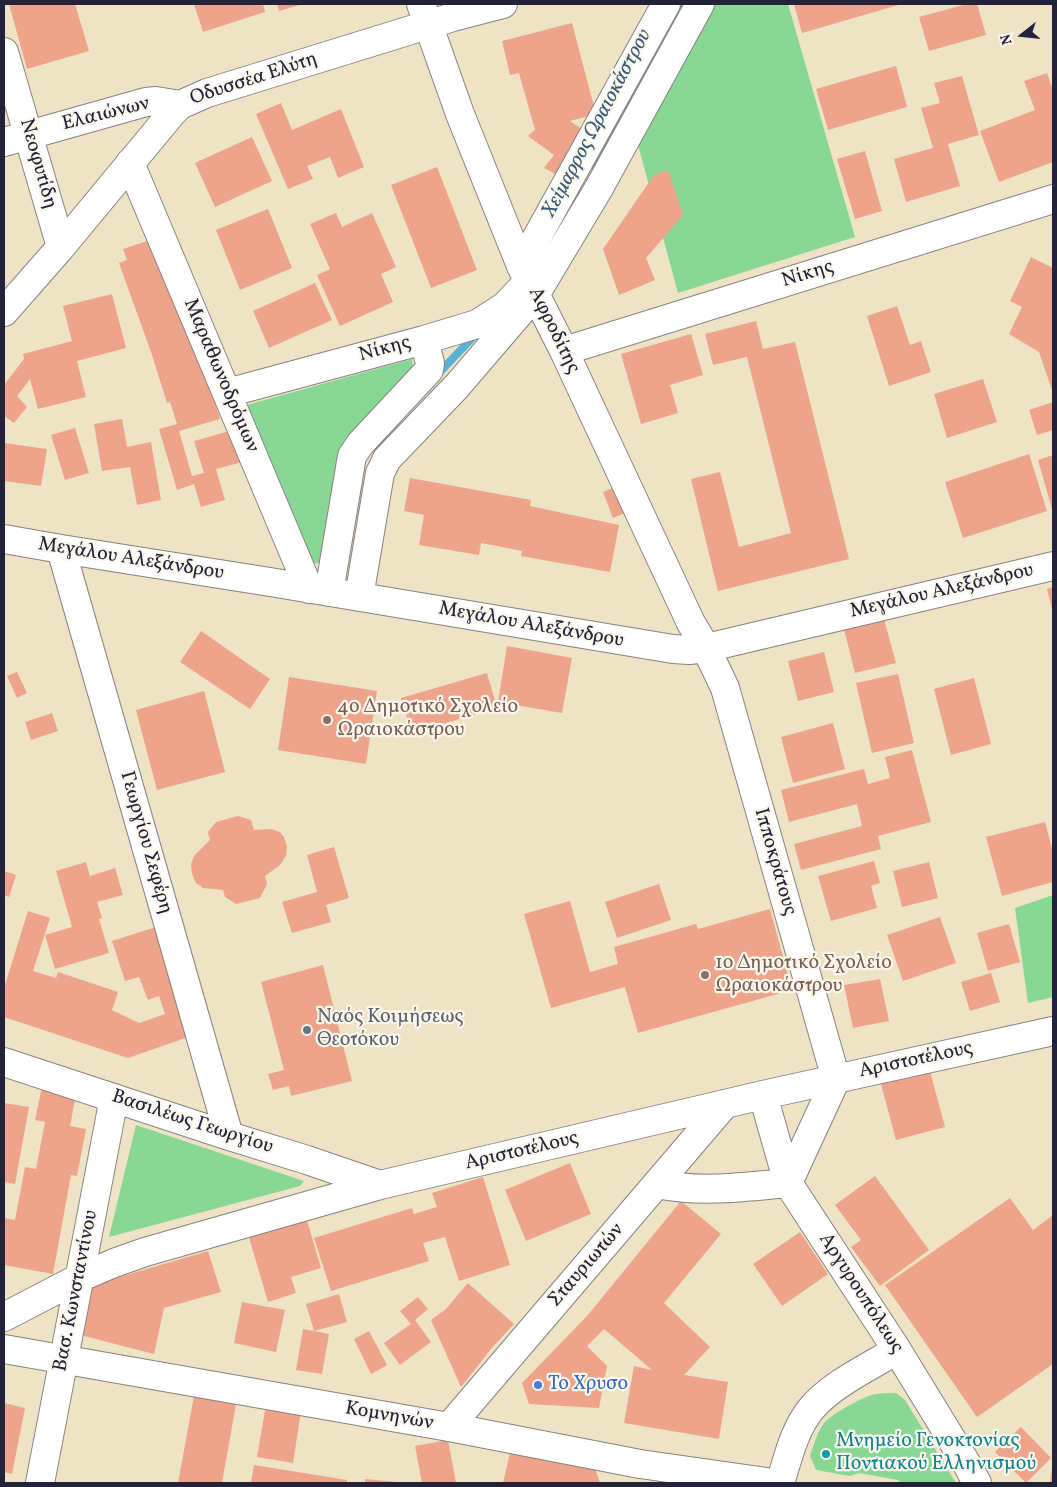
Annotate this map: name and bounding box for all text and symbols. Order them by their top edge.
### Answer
north arrow [997,10,1047,60]
water label: Χείμαρρος Ωραιοκάστρου [538,26,658,222]
text: N [997,32,1018,47]
street label: Οδυσσέα Ελύτη [187,48,321,112]
street label: Ελαιώνων [60,93,152,137]
street label: Νεοφυτίδη [13,116,61,212]
street label: Νίκης [779,256,837,294]
street label: Αφροδίτης [522,284,584,378]
street label: Μαραθωνοδρόμων [177,296,263,456]
street label: Νίκης [356,332,414,368]
street label: Μεγάλου Αλεξάνδρου [37,533,225,587]
street label: Μεγάλου Αλεξάνδρου [848,559,1036,625]
street label: Μεγάλου Αλεξάνδρου [437,598,625,654]
place label: 4ο Δημοτικό Σχολείο Ωραιοκάστρου [337,696,518,743]
marker: 4ο Δημοτικό Σχολείο Ωραιοκάστρου [321,714,333,726]
street label: Γεωργίου Σεφέρη [113,769,177,917]
street label: Ιπποκράτους [747,806,801,918]
place label: 1ο Δημοτικό Σχολείο Ωραιοκάστρου [715,952,892,999]
marker: 1ο Δημοτικό Σχολείο Ωραιοκάστρου [699,969,711,981]
place label: Ναός Κοιμήσεως Θεοτόκου [317,1006,464,1053]
marker: Ναός Κοιμήσεως Θεοτόκου [301,1024,313,1036]
street label: Αριστοτέλους [857,1037,975,1085]
street label: Βασιλέως Γεωργίου [108,1086,276,1160]
street label: Αριστοτέλους [463,1127,581,1177]
street label: Βασ. Κωνσταντίνου [50,1208,104,1374]
street label: Σταυριωτών [544,1219,630,1313]
street label: Αργυρουπόλεως [812,1229,908,1359]
place label: Το Χρυσο [548,1373,628,1397]
marker: Το Χρυσο [532,1379,544,1391]
street label: Κομνηνών [343,1397,435,1437]
place label: Μνημείο Γενοκτονίας Ποντιακού Ελληνισμού [836,1430,1036,1477]
marker: Μνημείο Γενοκτονίας Ποντιακού Ελληνισμού [820,1448,832,1460]

